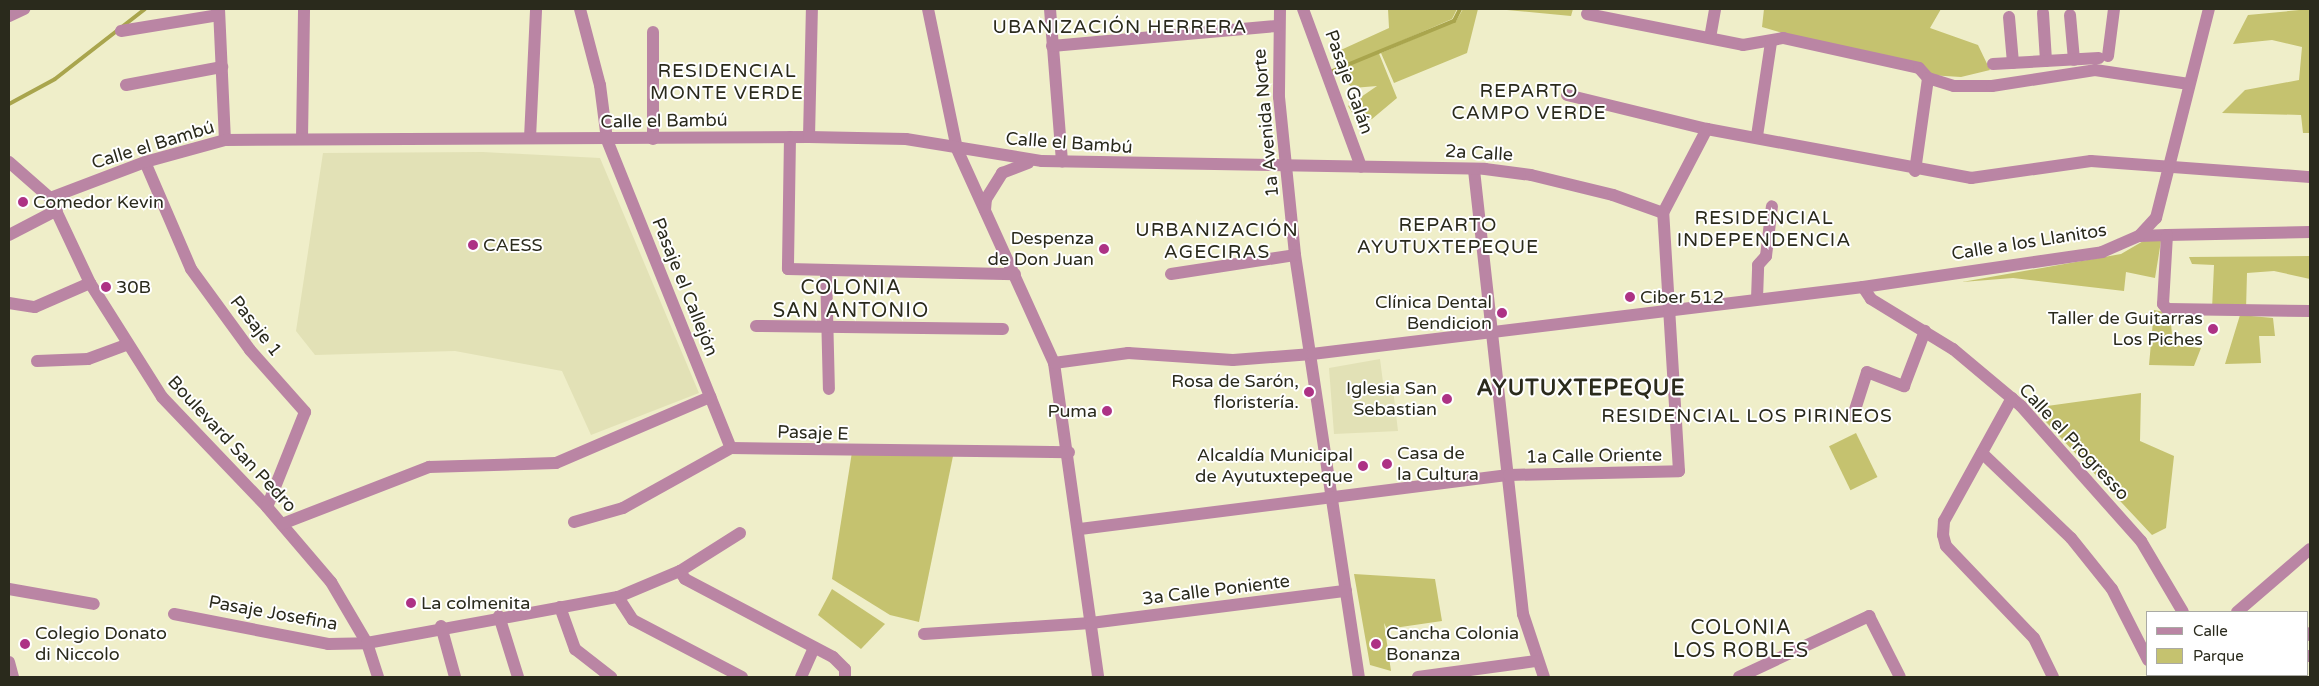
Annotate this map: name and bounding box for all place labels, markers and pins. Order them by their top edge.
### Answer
place label: Comedor Kevin [33,191,164,213]
marker: Comedor Kevin [17,196,29,208]
place label: Despenza de Don Juan [988,228,1094,270]
place label: CAESS [483,234,543,256]
marker: CAESS [467,239,479,251]
marker: Despenza de Don Juan [1098,243,1110,255]
place label: 30B [116,276,151,298]
marker: 30B [100,281,112,293]
place label: Ciber 512 [1640,286,1724,308]
marker: Ciber 512 [1624,291,1636,303]
place label: Clínica Dental Bendicion [1375,292,1492,334]
marker: Clínica Dental Bendicion [1496,307,1508,319]
place label: Taller de Guitarras Los Piches [2048,308,2203,350]
marker: Taller de Guitarras Los Piches [2207,323,2219,335]
place label: Rosa de Sarón, floristería. [1171,371,1299,414]
place label: Iglesia San Sebastian [1346,378,1437,420]
marker: Rosa de Sarón, floristería. [1303,386,1315,398]
marker: Iglesia San Sebastian [1441,393,1453,405]
place label: Puma [1047,400,1097,422]
marker: Puma [1101,405,1113,417]
place label: Casa de la Cultura [1397,443,1479,486]
place label: Alcaldía Municipal de Ayutuxtepeque [1195,445,1353,488]
marker: Casa de la Cultura [1381,458,1393,470]
marker: Alcaldía Municipal de Ayutuxtepeque [1357,460,1369,472]
place label: La colmenita [421,592,530,614]
marker: La colmenita [405,597,417,609]
place label: Colegio Donato di Niccolo [35,623,167,666]
place label: Cancha Colonia Bonanza [1386,623,1519,666]
marker: Colegio Donato di Niccolo [19,638,31,650]
marker: Cancha Colonia Bonanza [1370,638,1382,650]

